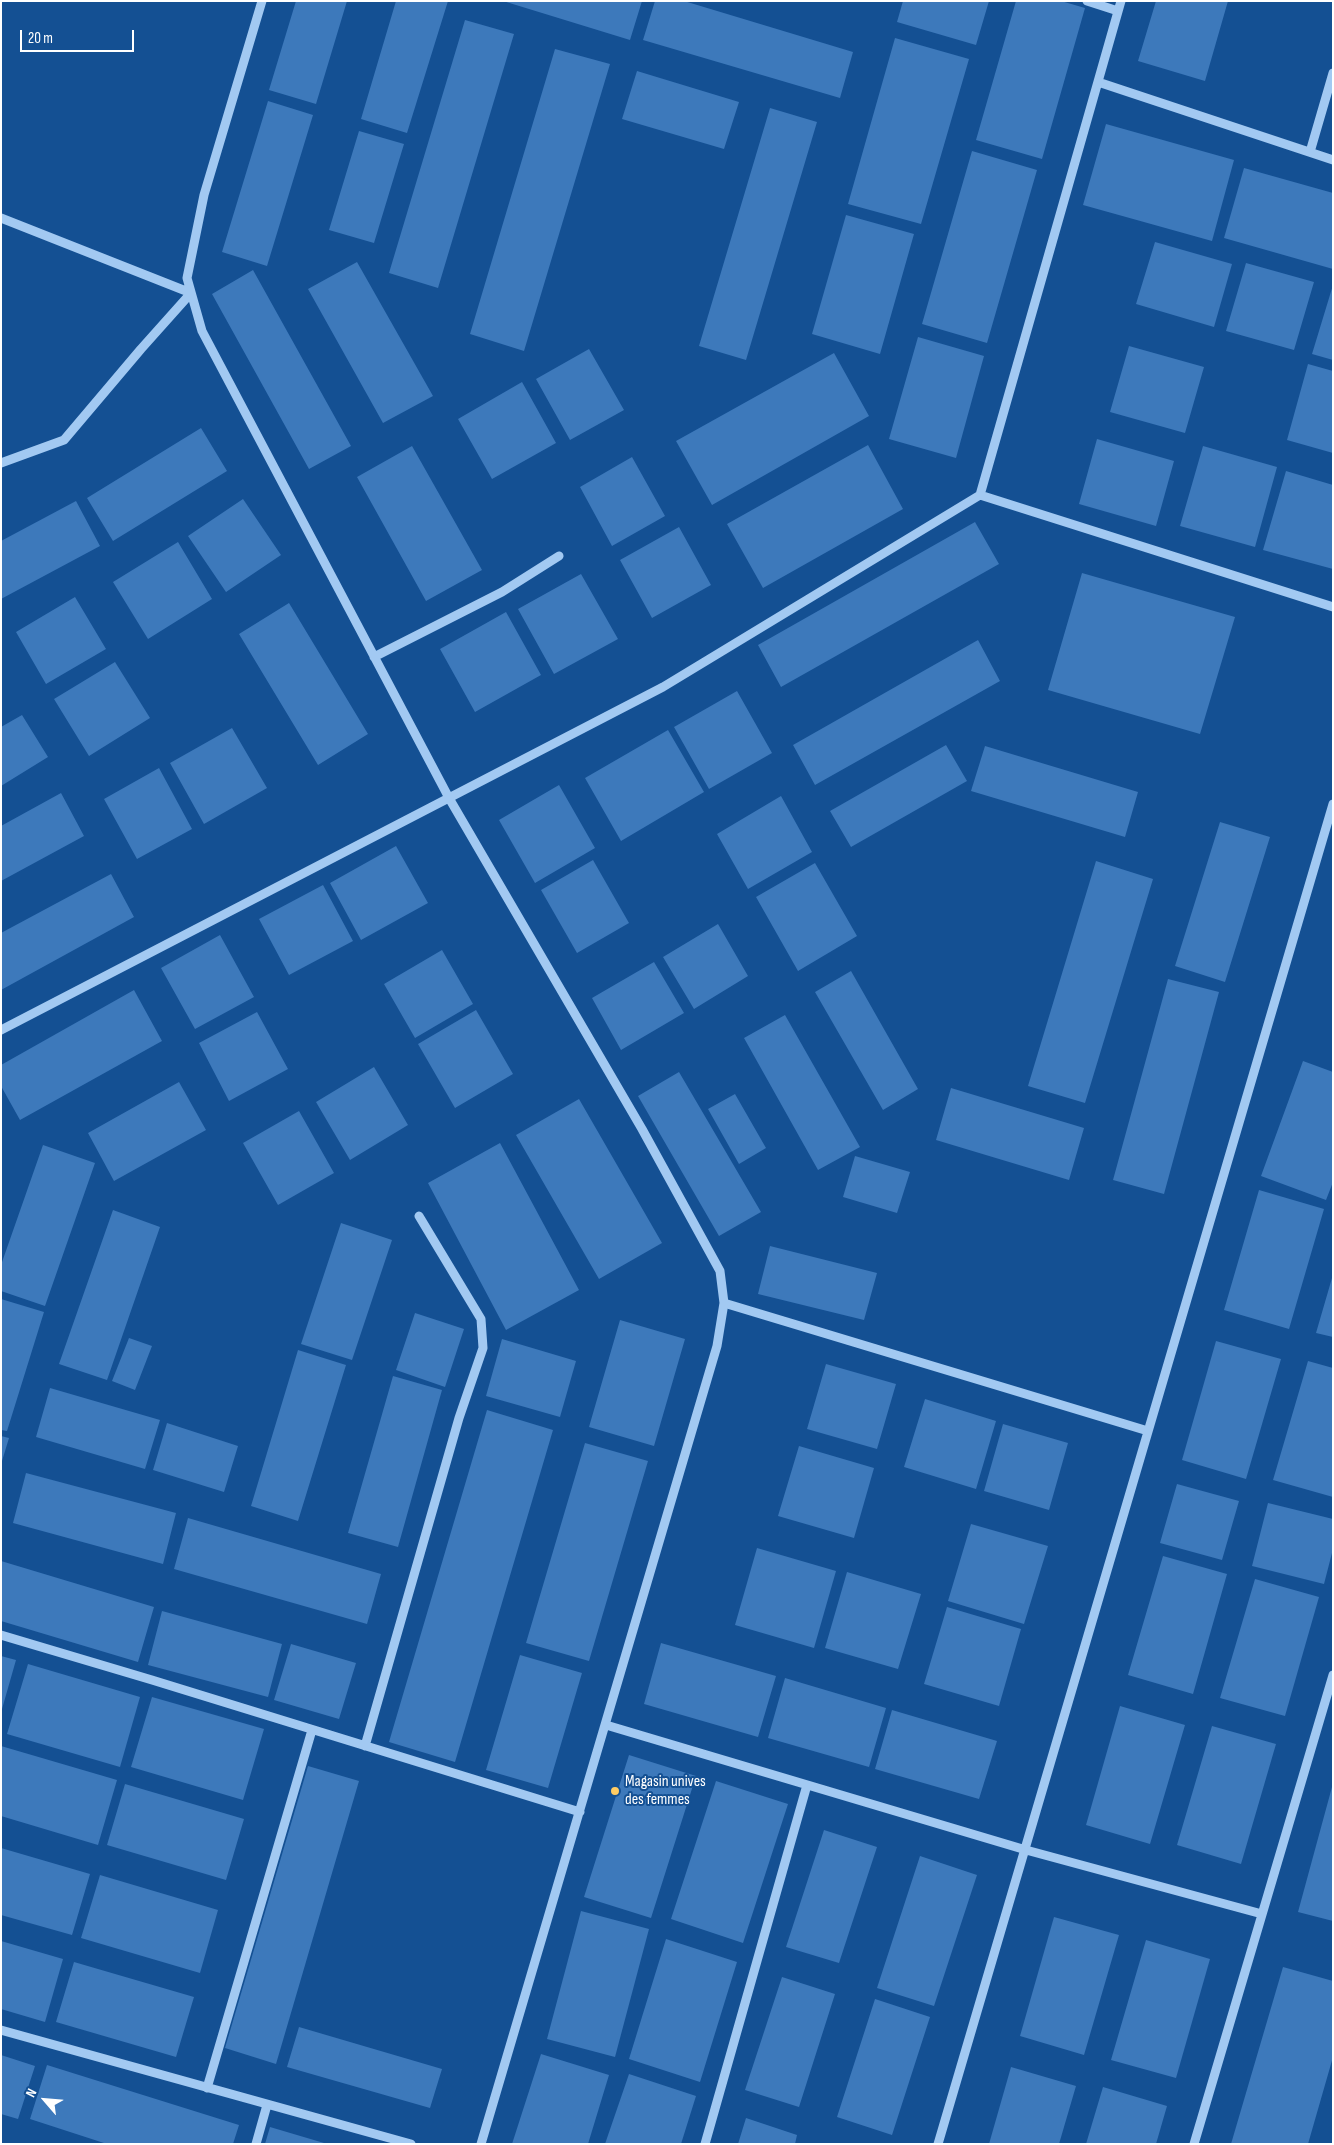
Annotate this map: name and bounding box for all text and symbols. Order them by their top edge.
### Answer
scale bar [22,20,136,52]
text: 20 m [28,29,53,48]
place label: Magasin unives des femmes [625,1772,706,1810]
marker: Magasin unives des femmes [609,1785,621,1797]
north arrow [20,2075,70,2125]
text: N [22,2086,40,2100]

